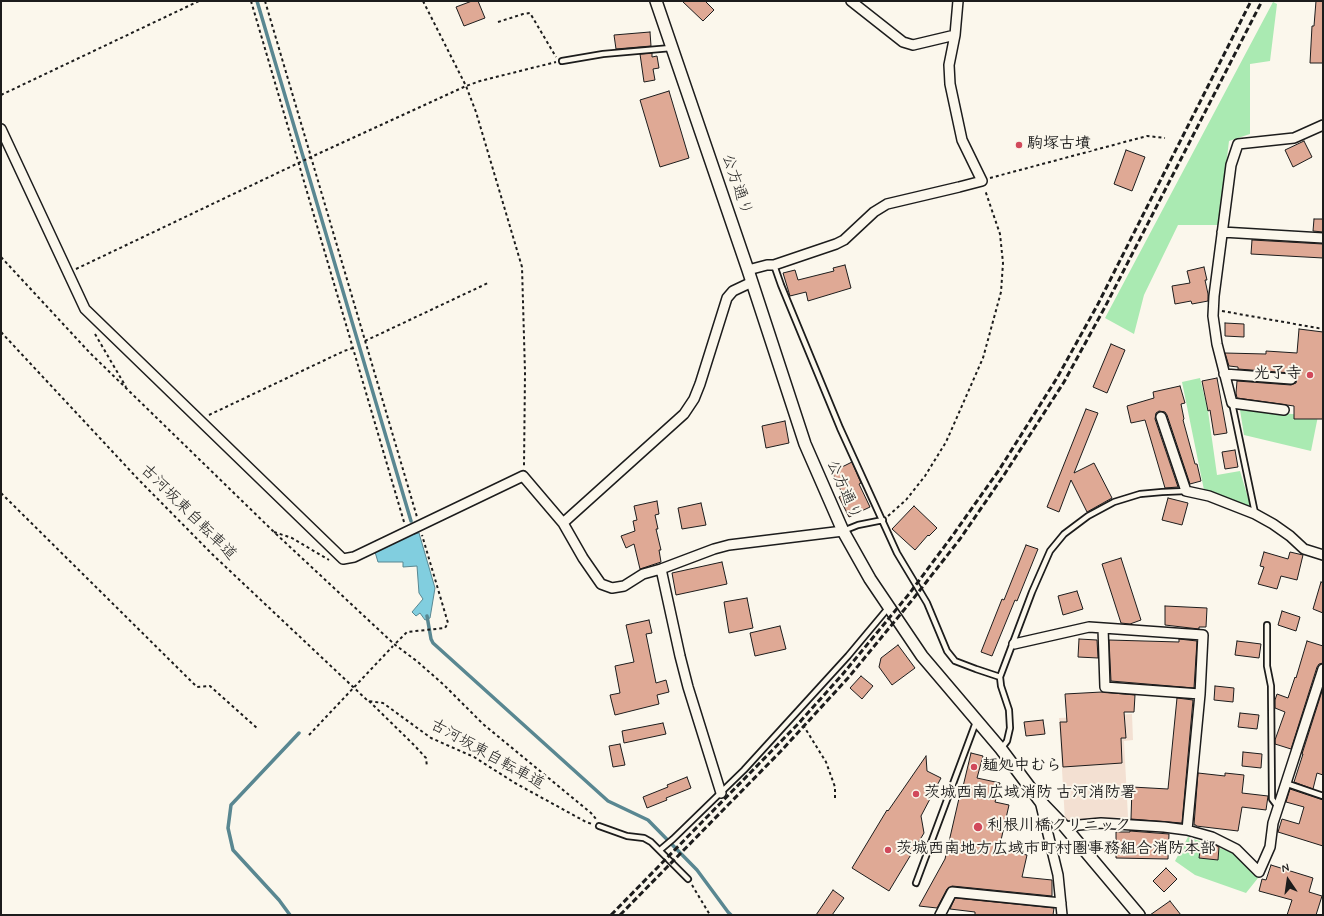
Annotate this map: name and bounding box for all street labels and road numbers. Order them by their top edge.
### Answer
street label: 公方通り [717,152,755,218]
street label: 公方通り [821,457,865,523]
street label: 古河坂東自転車道 [136,461,240,565]
street label: 古河坂東自転車道 [426,716,548,794]

